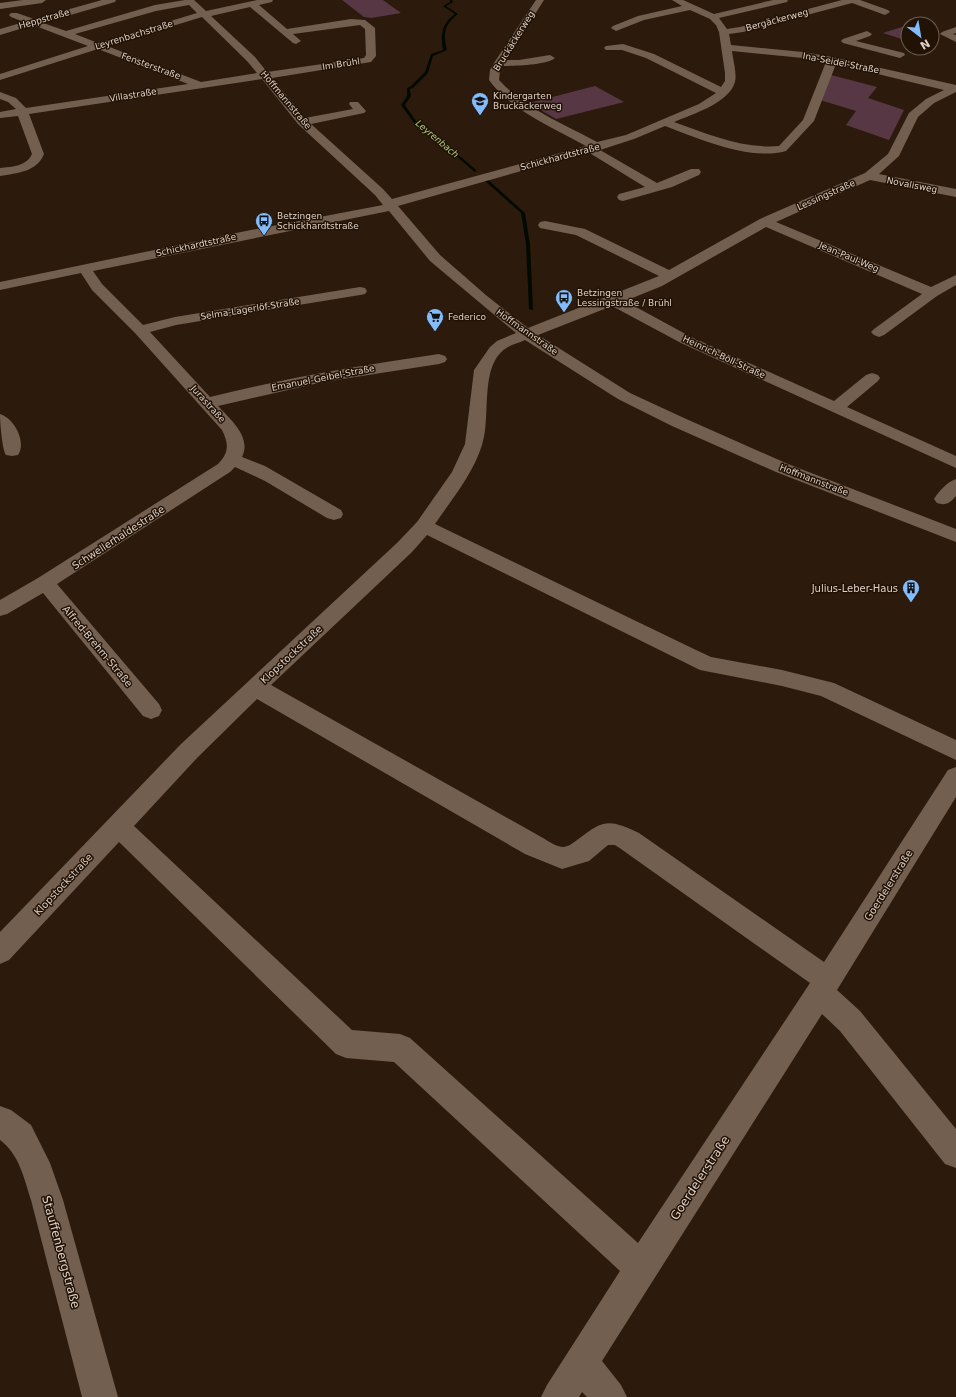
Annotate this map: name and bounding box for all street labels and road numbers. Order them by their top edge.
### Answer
street label: Heppstraße [17,7,71,31]
street label: Bergäckerweg [745,7,809,33]
street label: Bruckäckerweg [492,9,536,73]
street label: Leyrenbachstraße [94,18,175,52]
street label: Fensterstraße [120,51,182,81]
street label: Ina-Seidel-Straße [802,51,880,75]
street label: Im Brühl [321,56,361,72]
street label: Hoffmannstraße [259,69,314,131]
street label: Villastraße [109,86,158,104]
street label: Schickhardtstraße [519,141,601,172]
street label: Novalisweg [886,175,938,195]
street label: Lessingstraße [795,178,857,212]
street label: Schickhardtstraße [155,232,237,258]
street label: Jean-Paul-Weg [817,240,880,274]
street label: Selma-Lagerlöf-Straße [200,296,301,322]
street label: Hoffmannstraße [494,307,560,357]
street label: Heinrich-Böll-Straße [681,333,767,381]
street label: Emanuel-Geibel-Straße [271,363,376,393]
street label: Jurastraße [188,383,227,425]
street label: Hoffmannstraße [778,462,850,498]
street label: Schwellerhaldestraße [70,503,166,571]
street label: Alfred-Brehm-Straße [61,604,135,689]
street label: Klopstockstraße [258,623,324,686]
street label: Goerdelerstraße [862,848,915,923]
street label: Klopstockstraße [32,851,95,917]
street label: Goerdelerstraße [668,1133,732,1223]
street label: Stauffenbergstraße [39,1194,83,1310]

